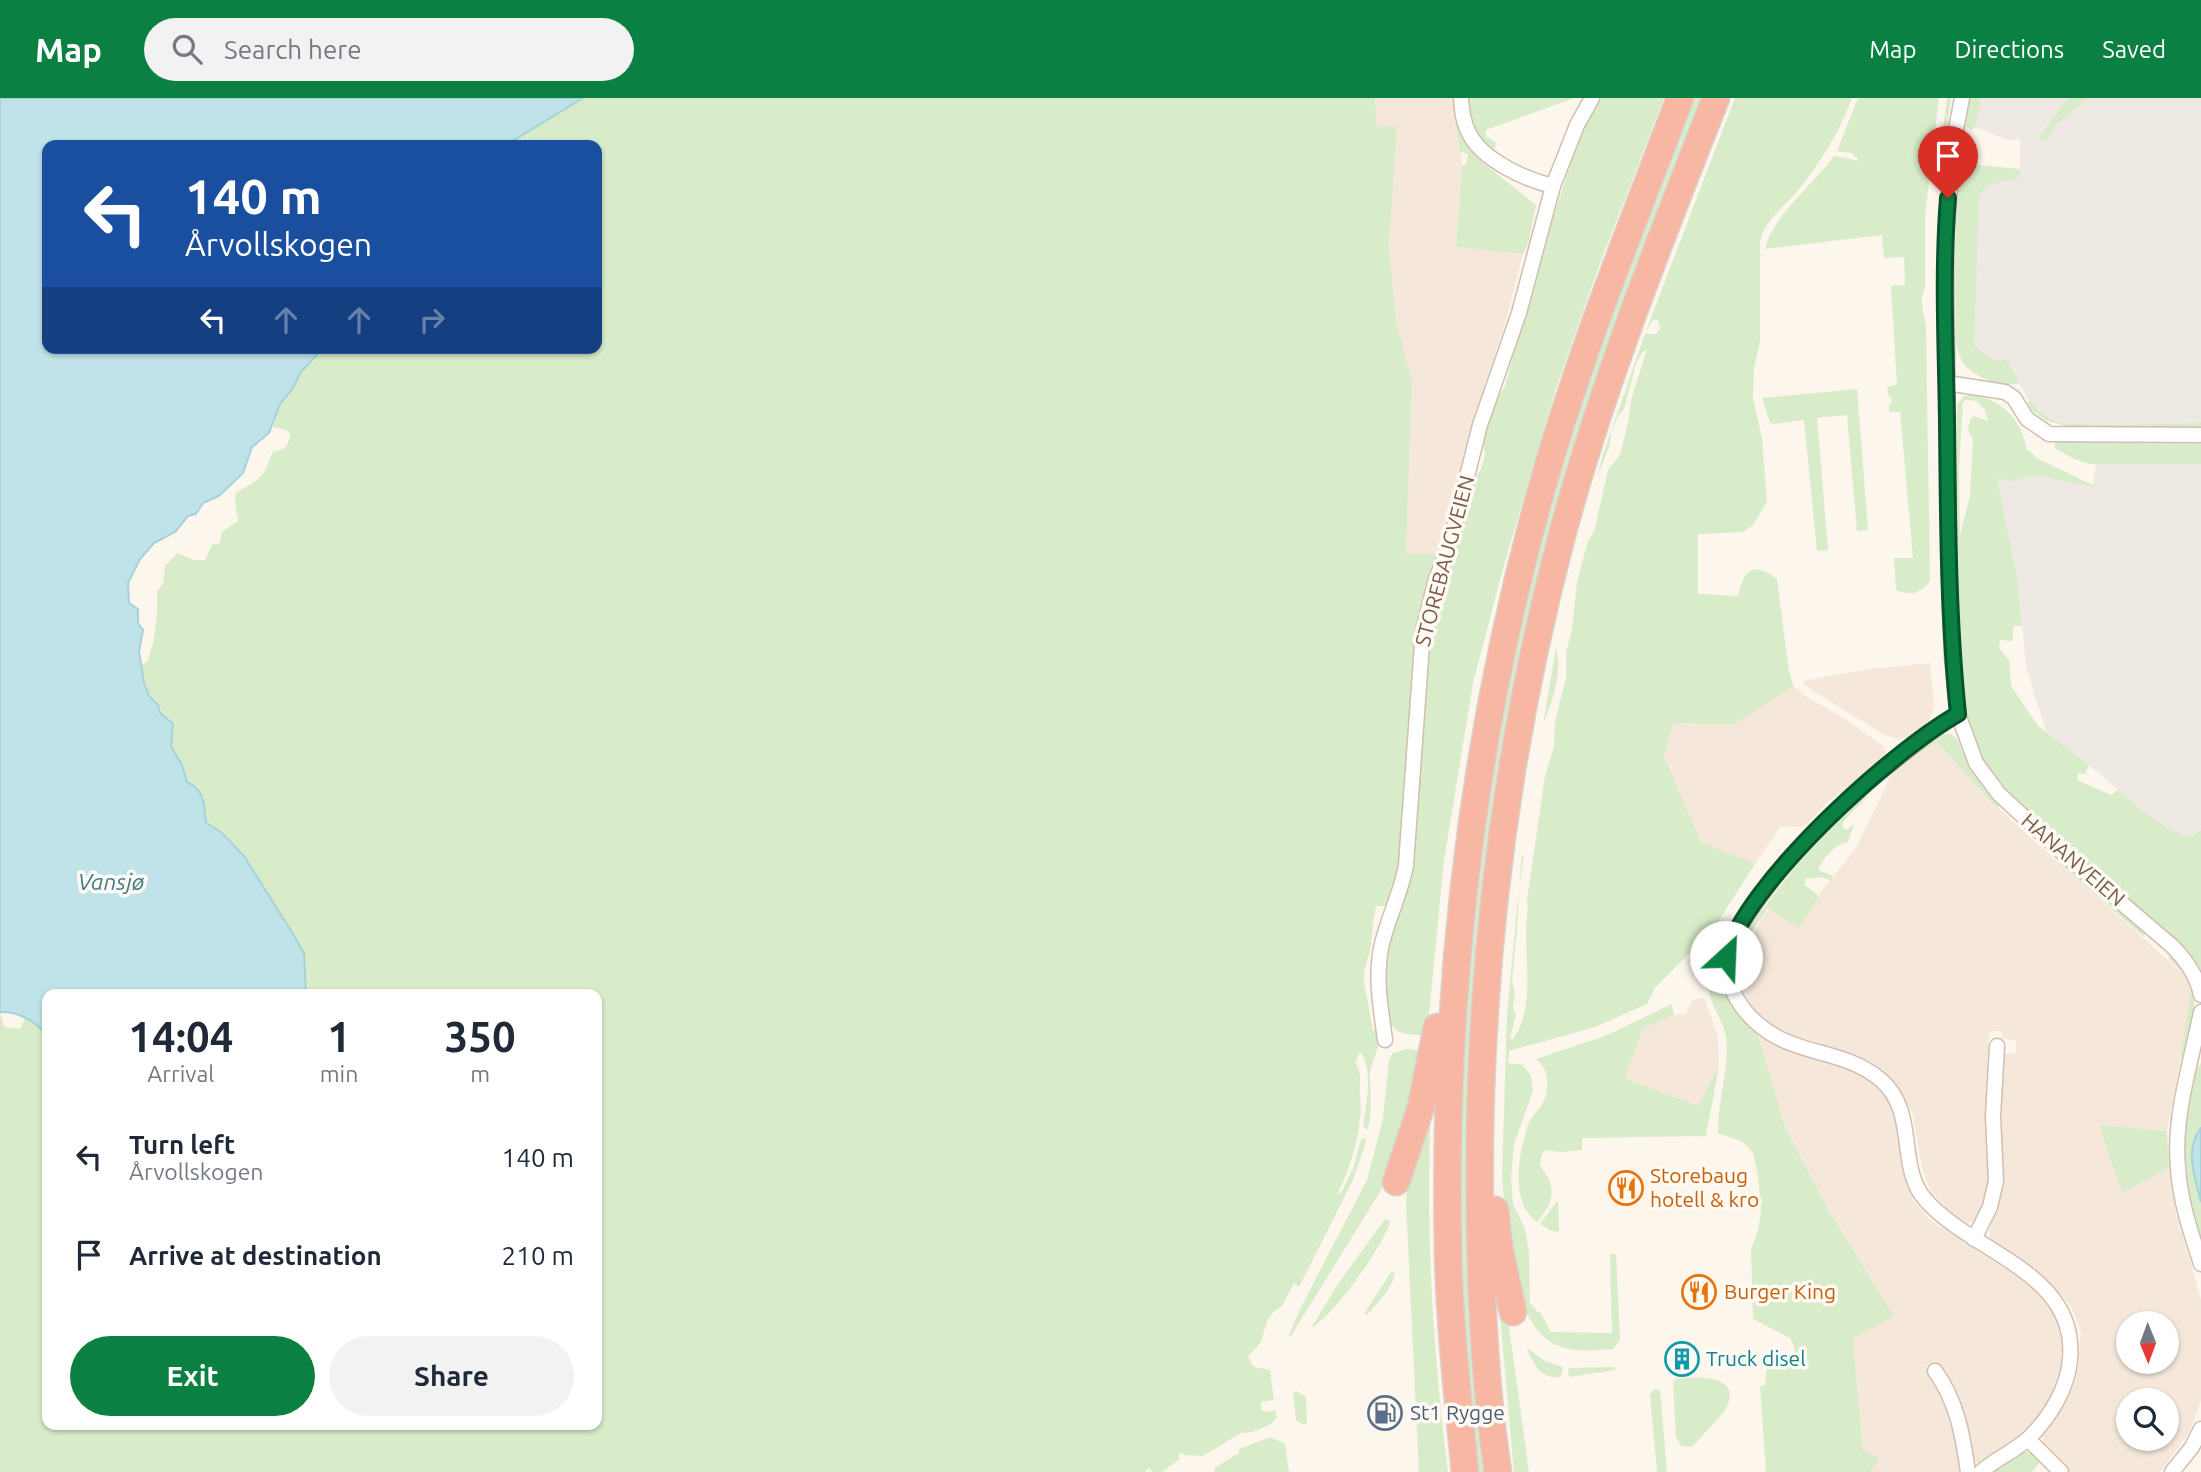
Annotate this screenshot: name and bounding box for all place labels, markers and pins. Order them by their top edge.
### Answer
pin [1918,126,1978,198]
place label: Storebaug hotell & kro [1650,1163,1759,1211]
restaurant icon: Storebaug hotell & kro [1607,1169,1645,1207]
restaurant icon: Burger King [1680,1273,1718,1311]
place label: Burger King [1724,1279,1836,1303]
building icon: Truck disel [1663,1340,1701,1378]
place label: Truck disel [1706,1346,1806,1370]
fuel station icon: St1 Rygge [1366,1394,1404,1432]
place label: St1 Rygge [1410,1400,1505,1424]

